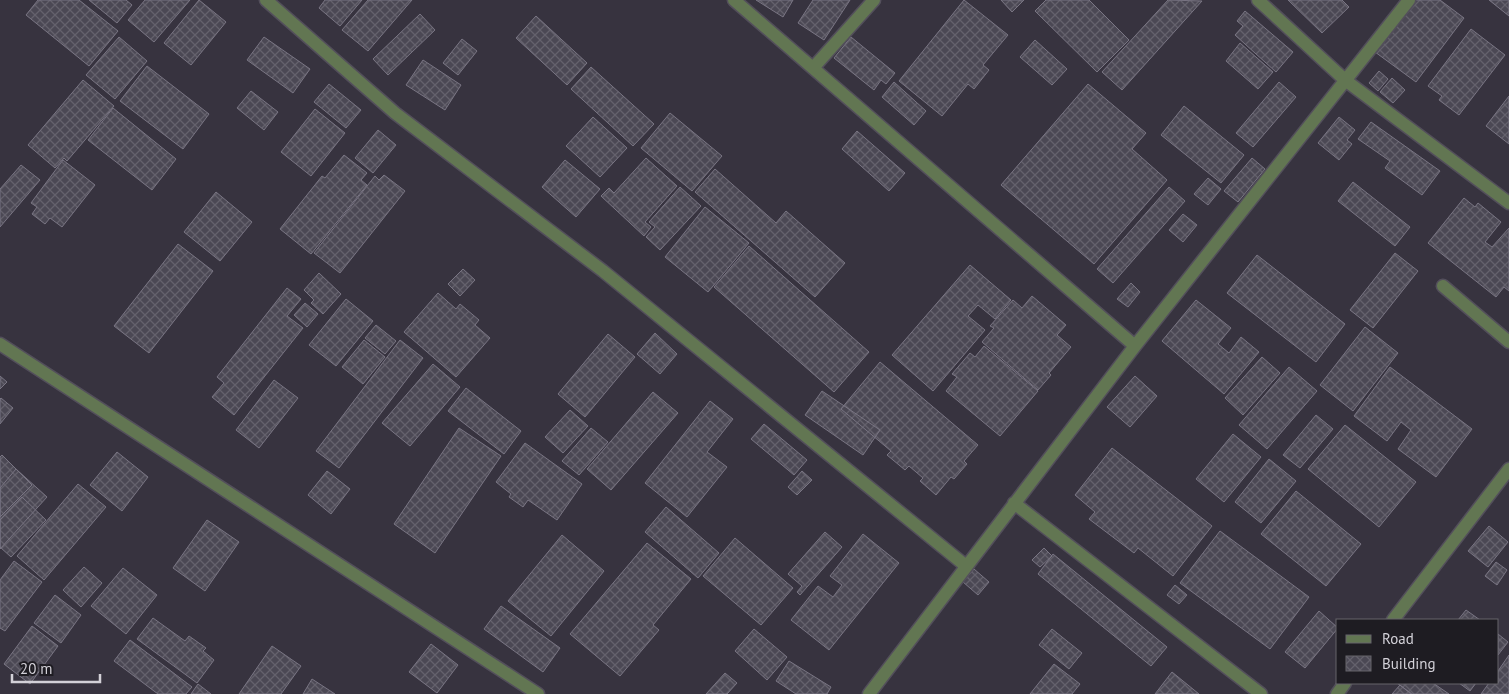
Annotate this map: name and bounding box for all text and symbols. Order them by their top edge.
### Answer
legend [1336,619,1499,684]
text: Road [1382,629,1414,648]
scale bar [12,652,100,684]
text: Building [1382,654,1436,673]
text: 20 m [20,659,53,678]

